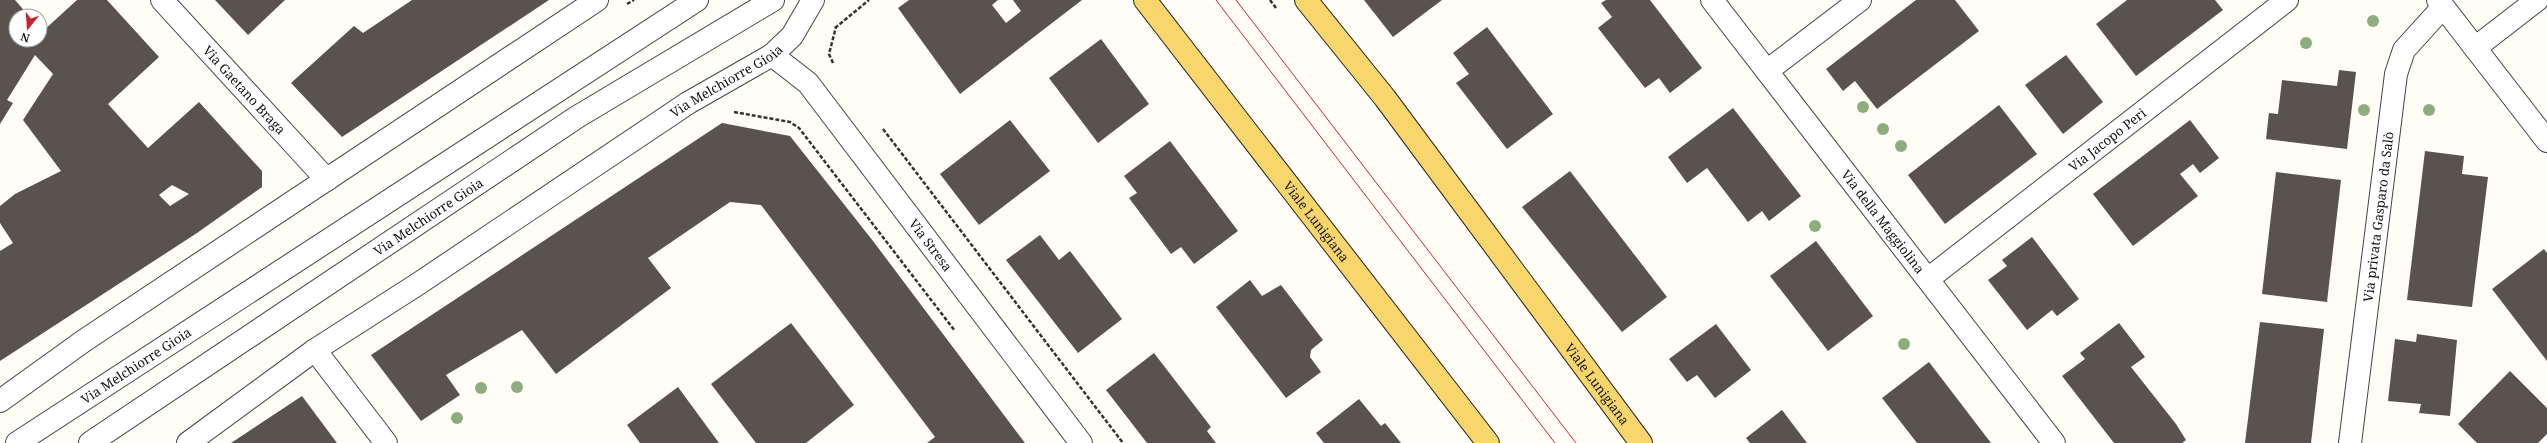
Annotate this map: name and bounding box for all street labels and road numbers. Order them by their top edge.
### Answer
street label: Via Melchiorre Gioia [666,40,787,122]
street label: Via Gaetano Braga [199,42,290,138]
street label: Via Jacopo Peri [2065,104,2150,176]
street label: Via privata Gasparo da Salò [2359,130,2398,303]
street label: Via della Maggiolina [1837,166,1929,277]
street label: Via Melchiorre Gioia [370,173,487,260]
street label: Viale Lunigiana [1279,177,1353,266]
street label: Via Stresa [905,215,957,275]
street label: Via Melchiorre Gioia [77,323,195,408]
street label: Viale Lunigiana [1561,339,1634,429]

